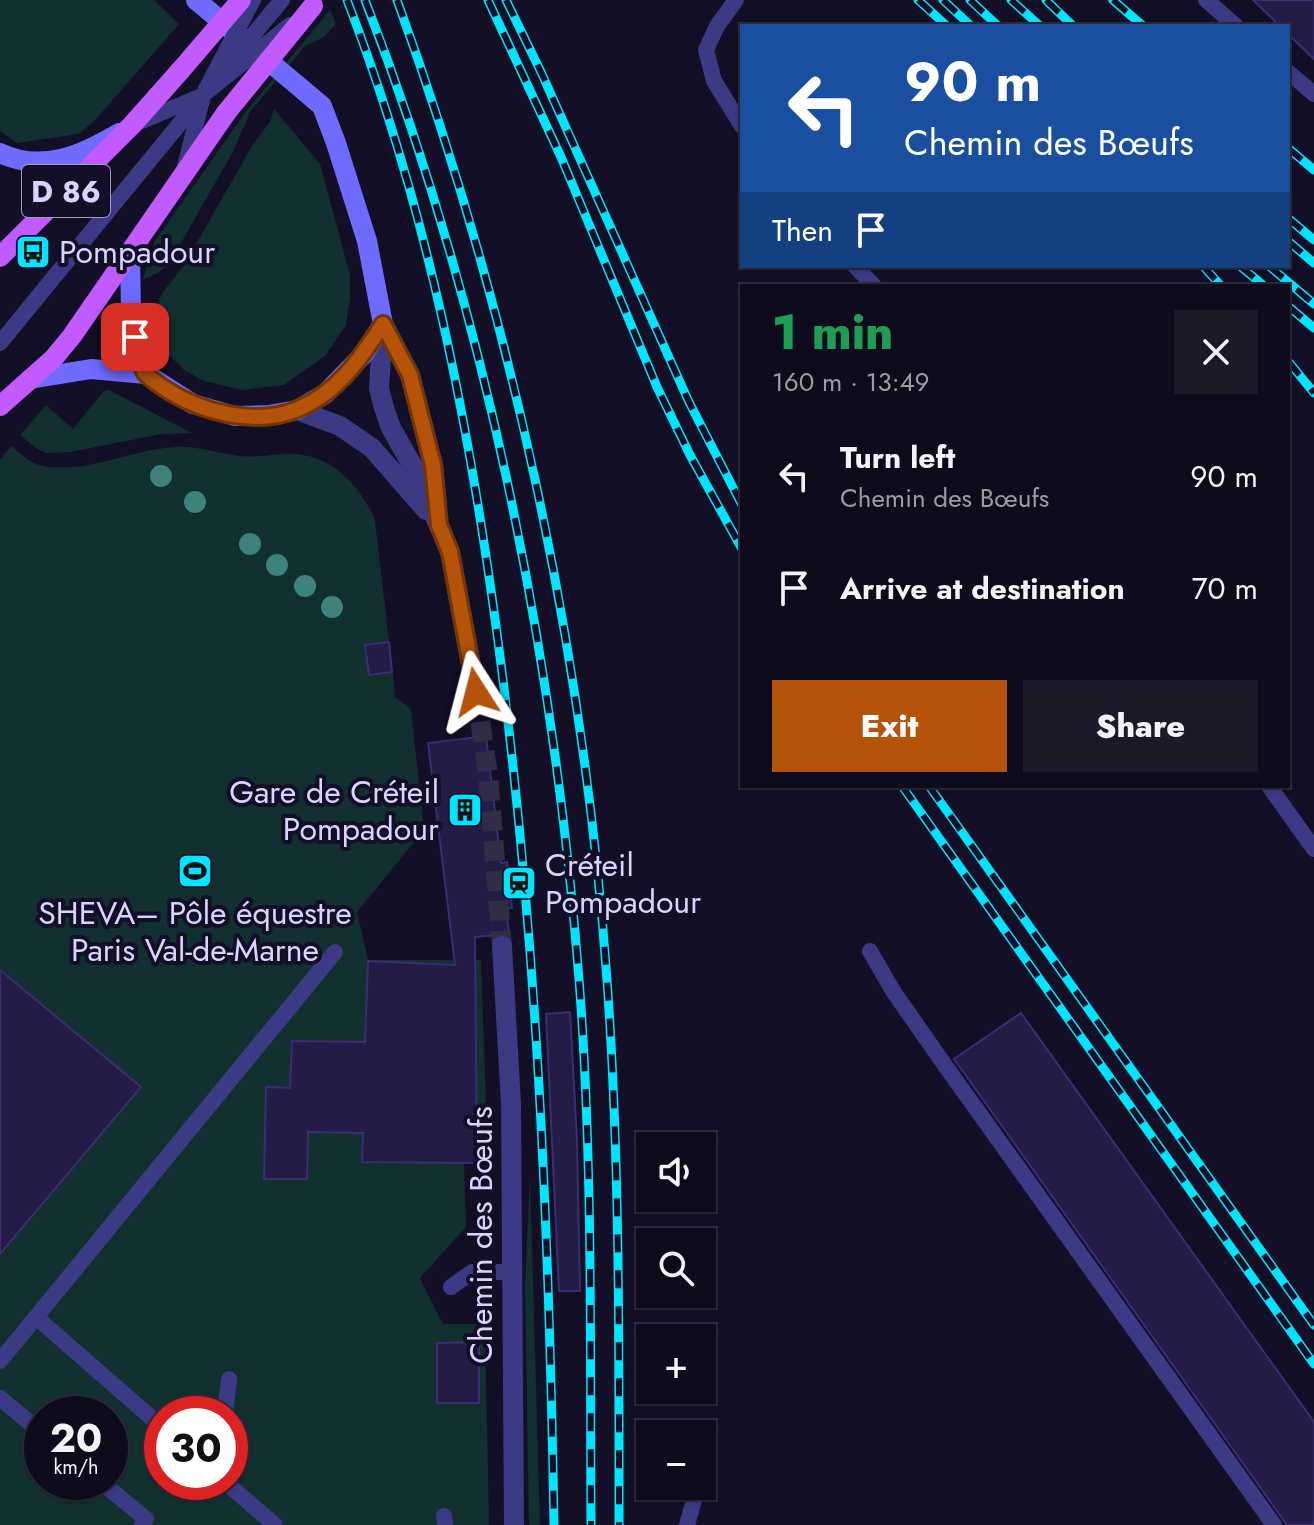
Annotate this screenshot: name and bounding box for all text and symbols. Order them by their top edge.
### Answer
text: 90 m [904,41,1041,122]
icon: left [772,56,876,160]
text: Chemin des Bœufs [904,116,1194,168]
road number: D 86 [22,165,110,217]
icon: arrive [849,208,893,252]
text: Then [772,209,833,252]
place label: Pompadour [59,229,215,275]
bus stop icon: Pompadour [14,233,52,271]
text: 1 min [772,298,893,367]
pin [101,303,169,371]
button: close [1174,310,1258,394]
icon: arrive [113,315,157,359]
text: 160 m · 13:49 [772,363,930,401]
text: Turn left [840,436,955,479]
icon: left [772,454,816,498]
text: 90 m [1190,455,1258,498]
text: Chemin des Bœufs [840,479,1049,517]
icon: arrive [772,566,816,610]
text: Arrive at destination [840,567,1125,610]
text: 70 m [1192,567,1258,610]
position arrow [434,650,518,734]
button: Exit [772,680,1007,772]
button: Share [1023,680,1258,772]
place label: Gare de Créteil Pompadour [229,769,439,852]
building icon: Gare de Créteil Pompadour [446,791,484,829]
place label: Créteil Pompadour [545,842,701,925]
sports icon: SHEVA– Pôle équestre Paris Val-de-Marne [176,852,214,890]
station icon: Créteil Pompadour [500,864,538,902]
place label: SHEVA– Pôle équestre Paris Val-de-Marne [38,890,352,973]
street label: Chemin des Bœufs [458,1106,504,1364]
map controls [636,1132,716,1500]
button: sound [636,1132,716,1212]
button: search [636,1228,716,1308]
button: + [636,1324,716,1404]
speed limit sign: 30 [144,1396,248,1500]
text: 20 [50,1409,102,1467]
button: − [636,1420,716,1500]
text: km/h [53,1453,99,1482]

